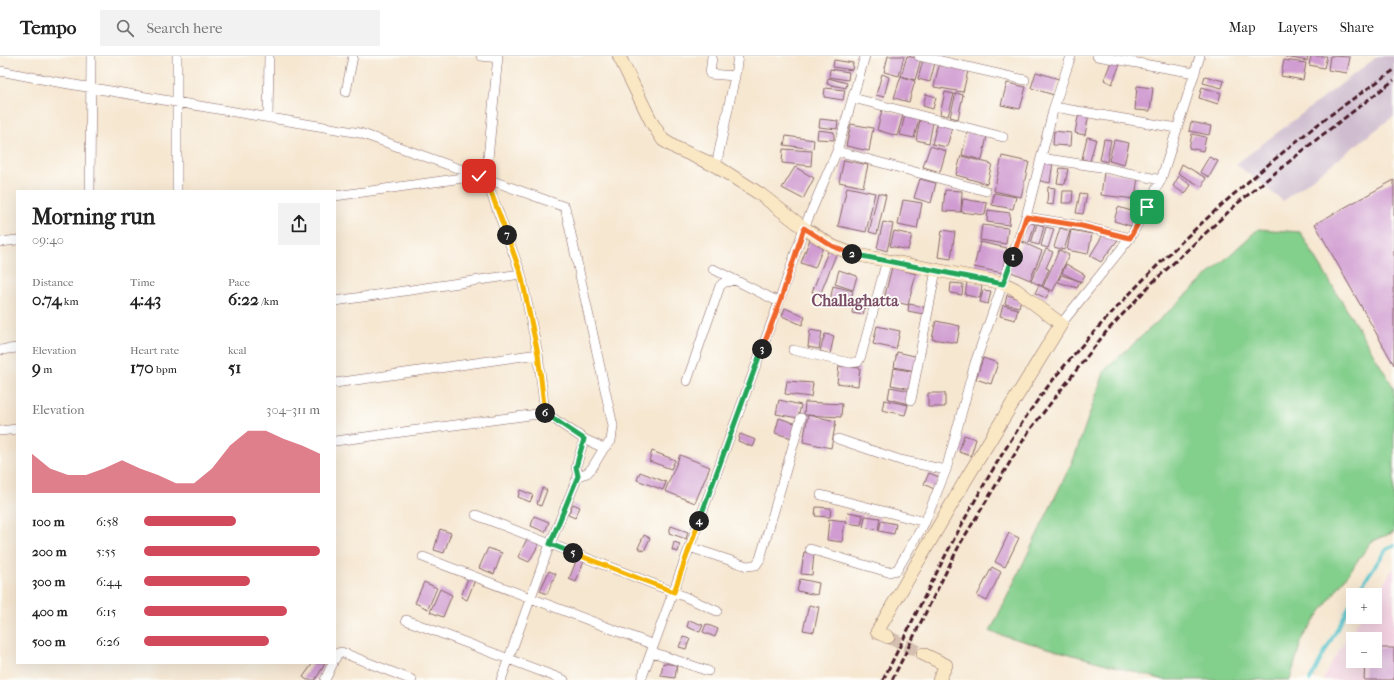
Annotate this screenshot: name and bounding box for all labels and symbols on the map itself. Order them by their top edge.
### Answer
pin [462,159,496,193]
pin [1130,190,1164,224]
pin: 7 [497,225,517,245]
pin: 2 [842,244,862,264]
pin: 1 [1003,247,1023,267]
district label: Challaghatta [811,291,899,311]
pin: 3 [752,339,772,359]
pin: 6 [535,403,555,423]
pin: 4 [689,511,709,531]
pin: 5 [563,543,583,563]

